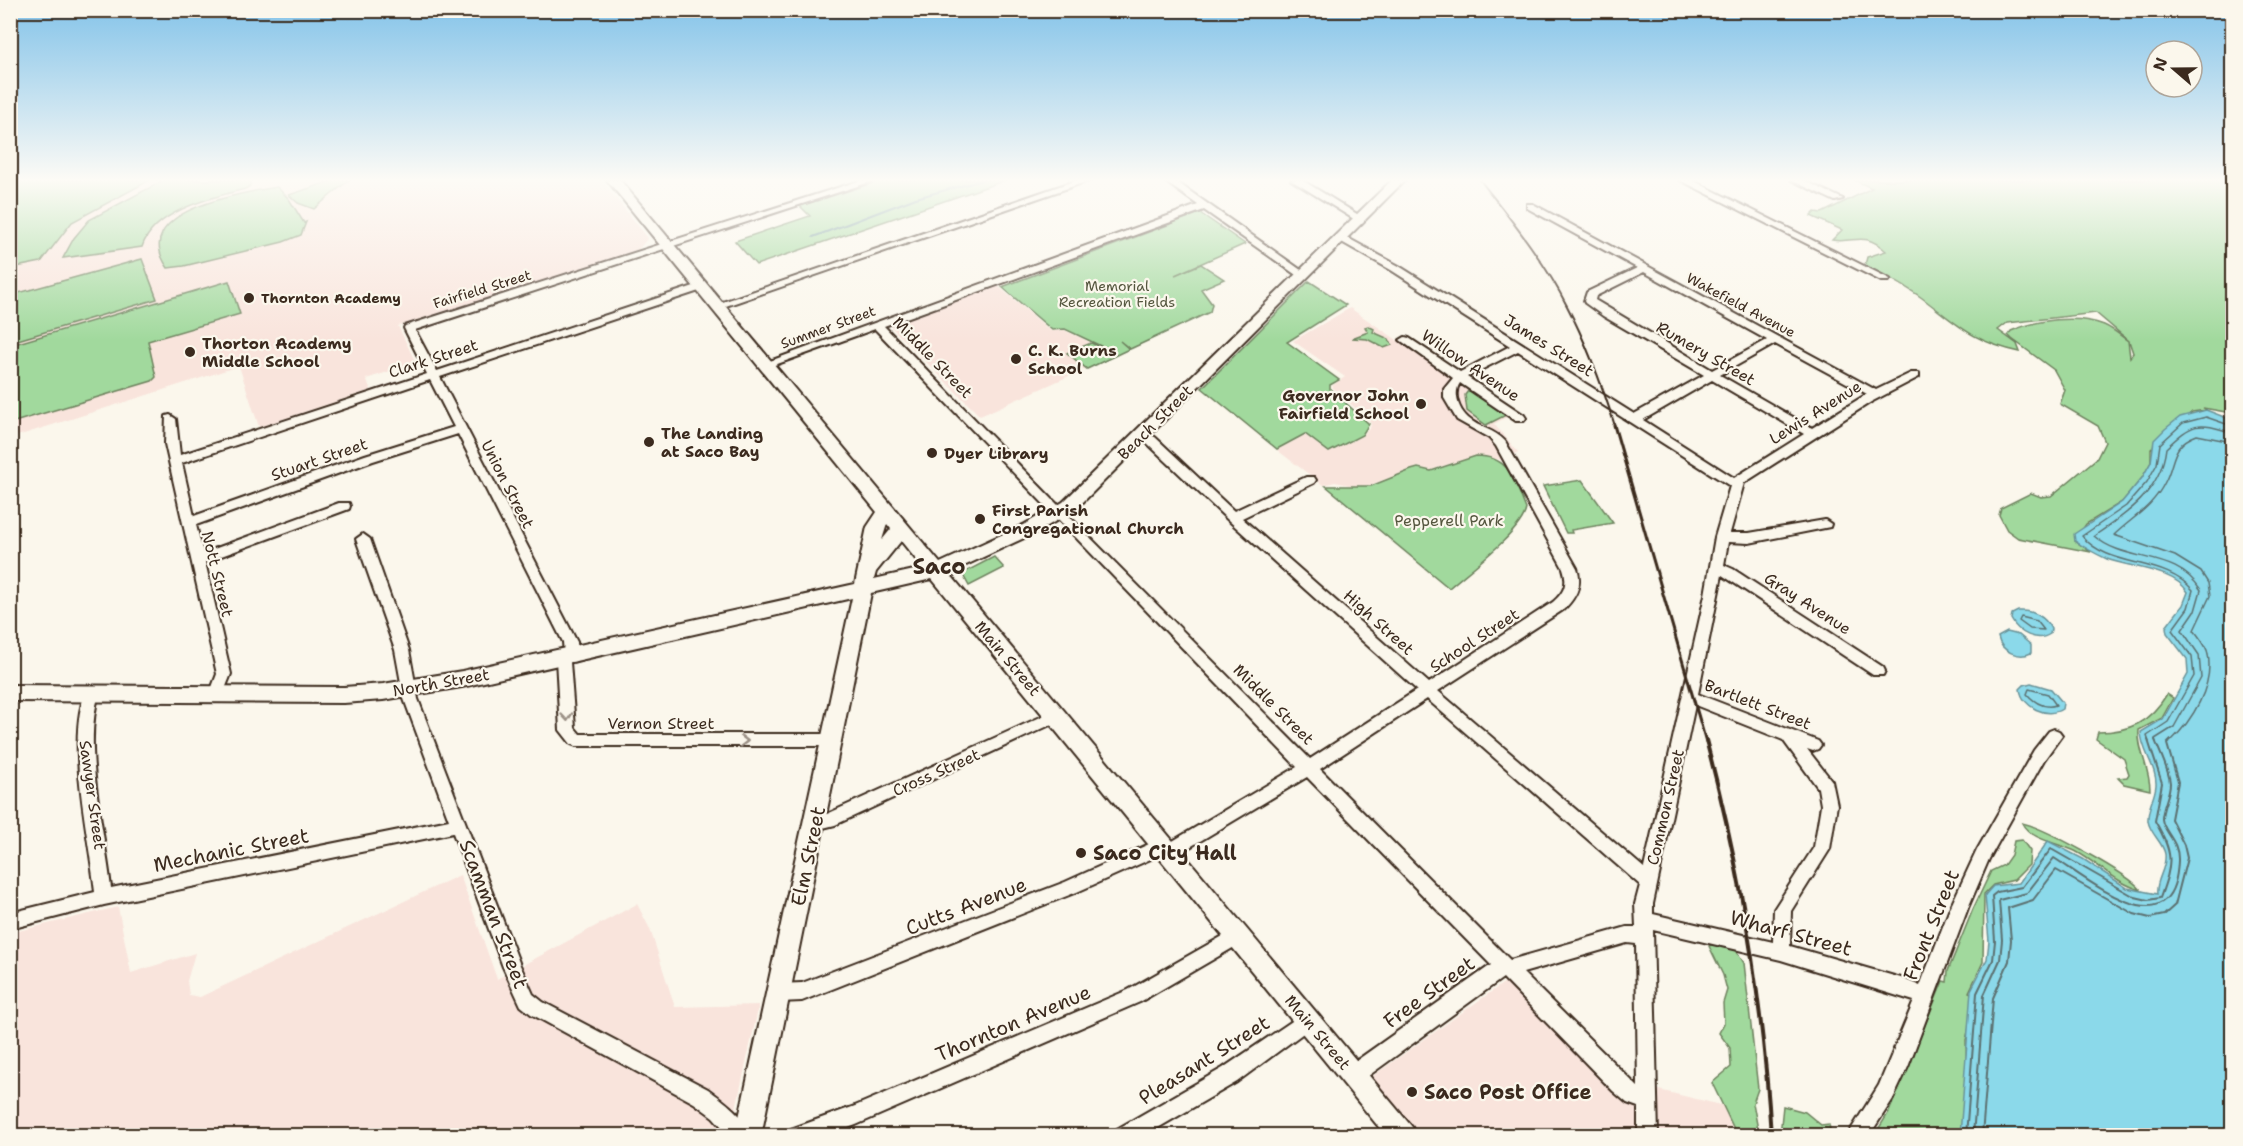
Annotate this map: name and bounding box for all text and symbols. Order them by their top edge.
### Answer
north arrow [2144,39,2204,99]
text: N [2148,54,2172,74]
street label: Fairfield Street [431,266,533,312]
street label: Wakefield Avenue [1683,269,1799,341]
park label: Memorial Recreation Fields [1059,277,1175,311]
place label: Thornton Academy [261,289,401,307]
marker: Thornton Academy [242,291,256,305]
street label: Summer Street [778,301,878,353]
street label: James Street [1500,309,1598,381]
street label: Middle Street [888,312,977,403]
street label: Rumery Street [1652,317,1759,390]
street label: Willow Avenue [1417,325,1524,406]
place label: Thorton Academy Middle School [202,333,352,372]
street label: Clark Street [386,334,481,383]
place label: C. K. Burns School [1028,340,1117,379]
marker: Thorton Academy Middle School [183,345,197,359]
marker: C. K. Burns School [1009,352,1023,366]
street label: Lewis Avenue [1765,376,1865,449]
street label: Beach Street [1113,380,1198,465]
place label: Governor John Fairfield School [1279,385,1409,424]
marker: Governor John Fairfield School [1414,397,1428,411]
place label: The Landing at Saco Bay [661,423,763,462]
street label: Stuart Street [268,433,370,486]
marker: The Landing at Saco Bay [642,435,656,449]
street label: Union Street [476,436,539,532]
place label: Dyer Library [944,443,1049,464]
marker: Dyer Library [925,446,939,460]
place label: First Parish Congregational Church [992,500,1184,539]
park label: Pepperell Park [1394,510,1504,531]
marker: First Parish Congregational Church [973,512,987,526]
street label: Nott Street [197,529,238,619]
district label: Saco [912,552,966,581]
street label: Gray Avenue [1760,568,1855,639]
street label: High Street [1339,585,1418,660]
street label: School Street [1425,604,1523,677]
street label: Main Street [970,616,1045,700]
street label: Middle Street [1229,659,1319,749]
street label: North Street [391,664,491,701]
street label: Bartlett Street [1702,674,1814,734]
one-way arrow [560,712,573,721]
street label: Vernon Street [608,713,714,734]
one-way arrow [739,734,748,747]
street label: Sawyer Street [74,739,111,851]
street label: Cross Street [889,744,983,801]
street label: Common Street [1642,747,1689,867]
street label: Elm Street [785,804,831,908]
street label: Mechanic Street [151,822,311,878]
street label: Scamman Street [454,836,534,992]
place label: Saco City Hall [1093,840,1237,866]
marker: Saco City Hall [1074,846,1088,860]
street label: Front Street [1897,866,1965,984]
street label: Cutts Avenue [902,871,1030,941]
street label: Wharf Street [1727,904,1855,962]
street label: Free Street [1378,950,1480,1034]
street label: Thornton Avenue [931,979,1095,1067]
street label: Main Street [1280,990,1355,1074]
street label: Pleasant Street [1134,1009,1274,1111]
place label: Saco Post Office [1424,1079,1592,1105]
marker: Saco Post Office [1405,1085,1419,1099]

